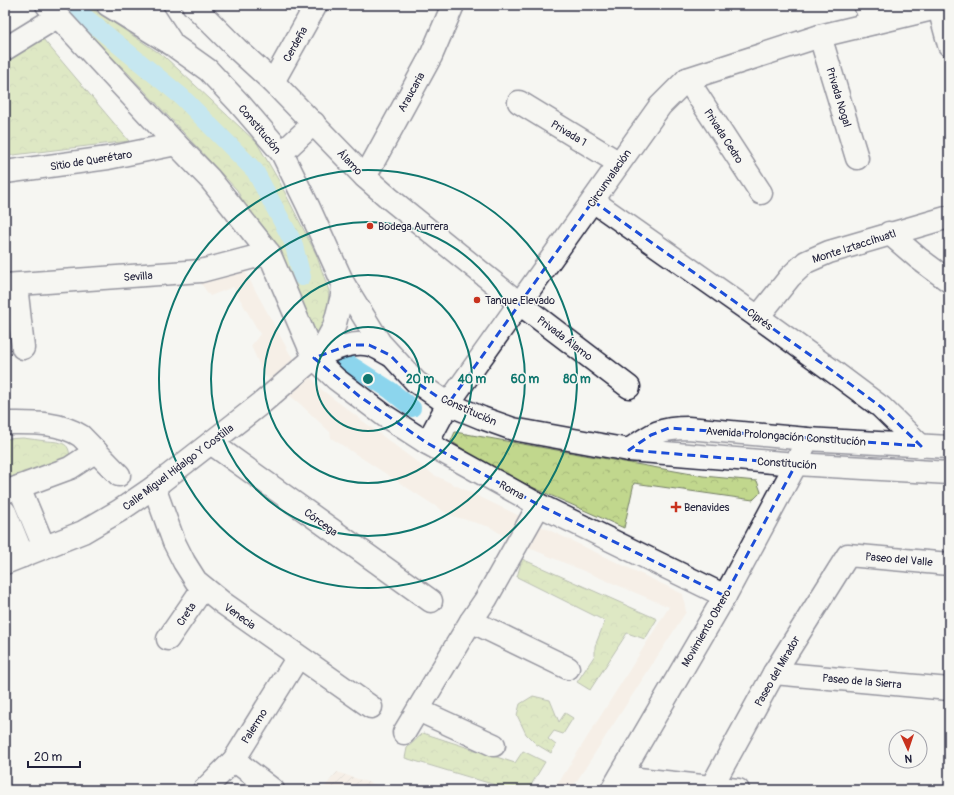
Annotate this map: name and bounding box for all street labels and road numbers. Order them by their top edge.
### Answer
street label: Cerdeña [280,24,310,64]
street label: Privada Nogal [823,66,854,129]
street label: Araucaria [395,70,428,114]
street label: Constitución [235,102,284,156]
street label: Privada Cedro [701,107,746,166]
street label: Privada 1 [549,118,589,149]
street label: Álamo [334,147,365,178]
street label: Circunvalación [585,147,634,210]
street label: Sitio de Querétaro [49,148,133,173]
street label: Monte Iztaccíhuatl [811,227,898,266]
street label: Sevilla [123,269,153,284]
street label: Ciprés [744,306,775,333]
street label: Privada Álamo [534,313,595,363]
street label: Constitución [439,392,499,429]
street label: Calle Miguel Hidalgo Y Costilla [120,421,236,513]
street label: Avenida Prolongación Constitución [706,424,866,449]
street label: Constitución [757,455,817,472]
street label: Roma [497,478,527,503]
street label: Córcega [301,506,340,539]
street label: Paseo del Valle [865,550,934,569]
street label: Movimiento Obrero [679,587,734,669]
street label: Creta [174,600,199,628]
street label: Venecia [221,601,258,632]
street label: Paseo del Mirador [752,634,803,709]
street label: Paseo de la Sierra [822,672,902,691]
street label: Palermo [239,706,270,746]

